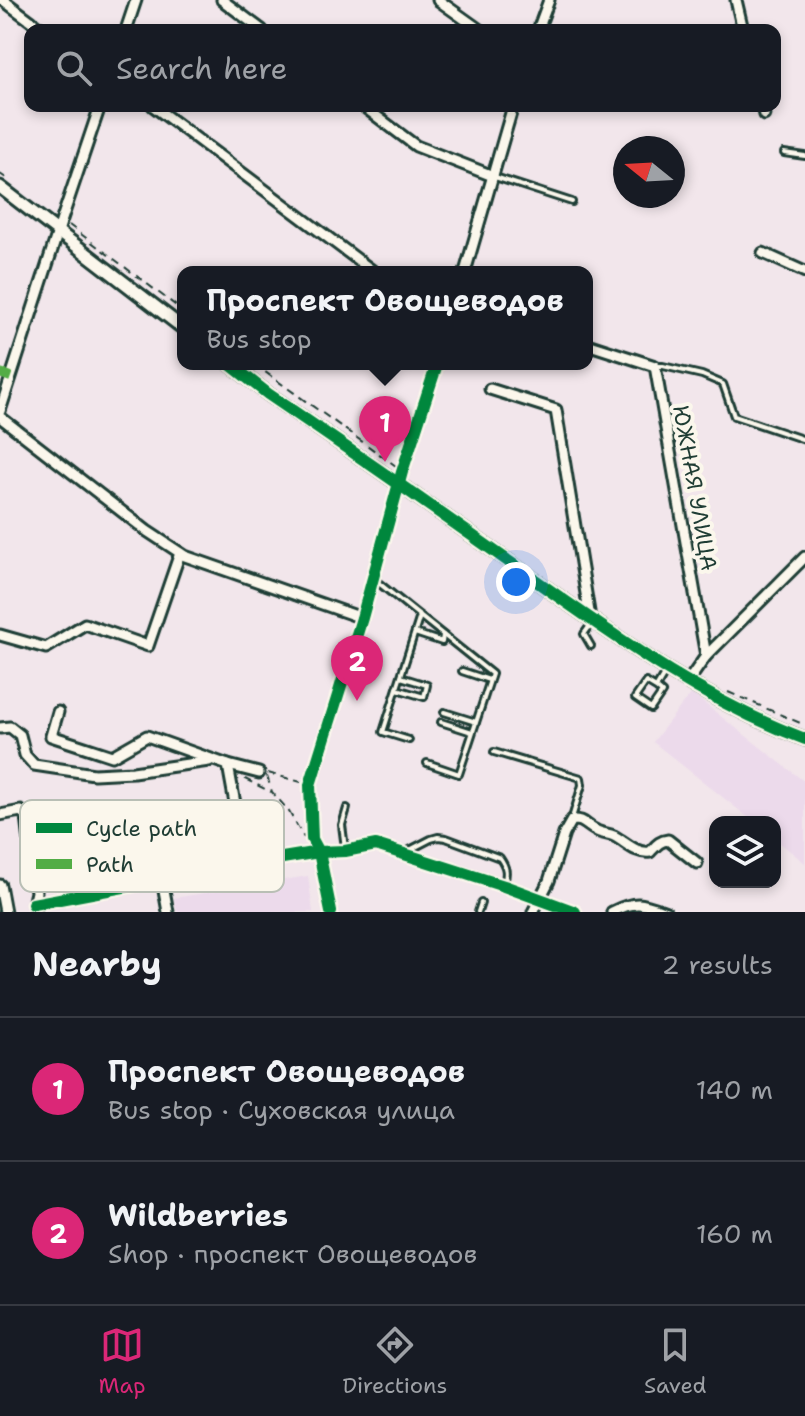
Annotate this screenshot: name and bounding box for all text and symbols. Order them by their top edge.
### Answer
search box [24,24,781,112]
icon: search [52,46,96,90]
text: Search here [116,48,287,89]
north arrow [613,136,685,208]
popup [177,266,593,370]
text: Проспект Овощеводов [207,280,563,321]
text: Bus stop [207,321,312,356]
pin: 1 [359,396,411,462]
street label: ЮЖНАЯ УЛИЦА [666,403,724,573]
your location [496,562,536,602]
pin: 2 [331,635,383,701]
legend [20,800,284,892]
text: Cycle path [86,814,197,843]
map controls [709,816,781,888]
button: layers [709,816,781,888]
text: Path [86,850,134,879]
text: Nearby [32,941,162,987]
text: 2 results [661,947,773,982]
text: Проспект Овощеводов [108,1051,465,1092]
text: 1 [52,1072,64,1107]
text: 140 m [696,1072,773,1107]
text: Bus stop · Суховская улица [108,1092,455,1127]
text: Wildberries [108,1195,288,1236]
text: 2 [49,1216,67,1251]
text: 160 m [696,1216,773,1251]
text: Shop · проспект Овощеводов [108,1236,477,1271]
tab: Map [98,1323,146,1400]
tab: Directions [342,1323,447,1400]
tab: Saved [644,1323,707,1400]

